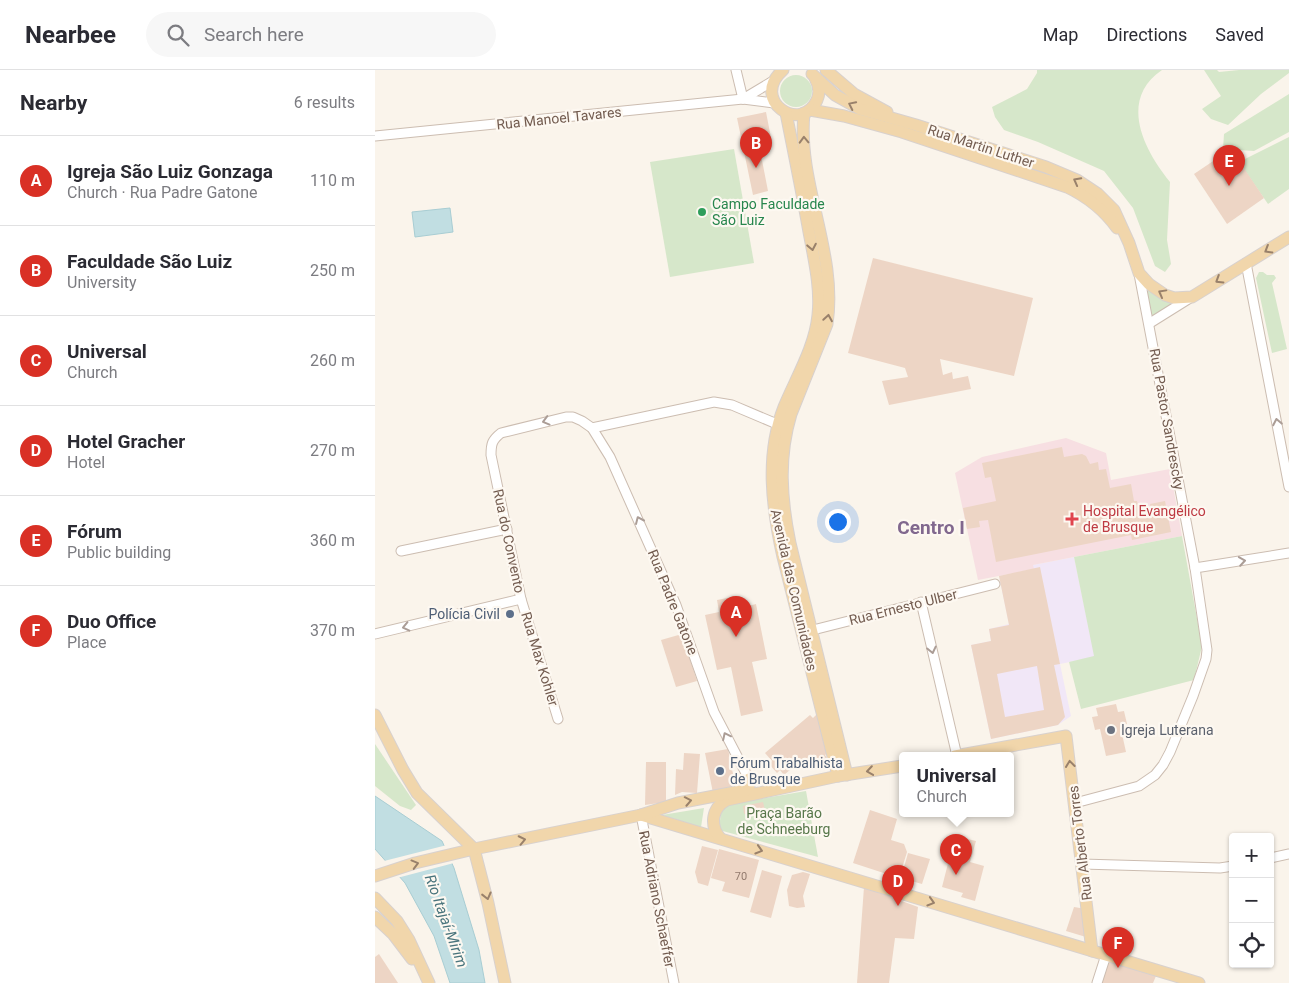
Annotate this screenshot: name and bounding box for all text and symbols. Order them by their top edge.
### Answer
search box [146,12,496,57]
text: Nearbee [25,21,116,49]
icon: search [164,21,192,49]
text: Search here [204,23,304,46]
text: Map [1043,24,1078,45]
text: Directions [1106,24,1187,45]
text: Saved [1215,24,1264,45]
text: Nearby [20,91,87,115]
text: 6 results [294,93,355,112]
one-way arrow [849,102,858,112]
street label: Rua Manoel Tavares [496,103,622,133]
street label: Rua Martin Luther [926,121,1036,171]
pin: B [740,127,772,168]
one-way arrow [799,136,810,144]
pin: E [1213,145,1245,186]
text: Igreja São Luiz Gonzaga [67,160,273,183]
text: A [31,171,41,190]
text: 110 m [310,171,355,190]
one-way arrow [1073,177,1082,187]
text: Church · Rua Padre Gatone [67,183,258,202]
place label: Campo Faculdade São Luiz [712,196,825,228]
marker: Campo Faculdade São Luiz [696,206,708,218]
one-way arrow [806,242,816,251]
one-way arrow [1264,244,1273,254]
text: Faculdade São Luiz [67,250,232,273]
text: B [31,261,41,280]
text: 250 m [310,261,355,280]
text: University [67,273,137,292]
one-way arrow [1216,273,1225,283]
one-way arrow [1159,289,1168,299]
one-way arrow [822,313,833,321]
text: Universal [67,340,147,363]
street label: Rua Pastor Sandrescky [1147,347,1187,491]
text: C [31,351,41,370]
text: 260 m [310,351,355,370]
text: Church [67,363,118,382]
one-way arrow [543,416,551,426]
one-way arrow [1272,417,1282,426]
text: Hotel Gracher [67,430,185,453]
text: D [31,441,41,460]
text: 270 m [310,441,355,460]
text: Hotel [67,453,105,472]
street label: Rua do Convento [490,488,528,594]
place label: Hospital Evangélico de Brusque [1083,503,1206,535]
street label: Avenida das Comunidades [768,508,820,672]
your location [825,509,851,535]
marker: Hospital Evangélico de Brusque [1065,512,1079,526]
one-way arrow [635,516,646,525]
district label: Centro I [897,516,965,539]
text: Fórum [67,520,122,543]
text: E [32,531,41,550]
text: 360 m [310,531,355,550]
text: Public building [67,543,171,562]
street label: Rua Padre Gatone [645,547,701,657]
one-way arrow [1237,556,1246,566]
street label: Rua Ernesto Ulber [847,586,959,628]
pin: A [720,596,752,637]
place label: Polícia Civil [428,606,500,622]
marker: Polícia Civil [504,608,516,620]
text: Duo Office [67,610,156,633]
street label: Rua Max Kohler [518,610,562,708]
text: F [32,621,40,640]
text: 370 m [310,621,355,640]
one-way arrow [401,621,410,632]
text: Place [67,633,107,652]
one-way arrow [926,645,937,654]
place label: Igreja Luterana [1121,722,1214,738]
marker: Igreja Luterana [1105,724,1117,736]
one-way arrow [722,732,732,741]
popup [899,752,1014,817]
place label: Fórum Trabalhista de Brusque [730,755,843,787]
one-way arrow [1065,759,1076,767]
text: Universal [917,764,996,787]
marker: Fórum Trabalhista de Brusque [714,765,726,777]
one-way arrow [866,766,875,776]
street label: Rua Alberto Torres [1065,785,1095,901]
text: Church [917,787,967,806]
one-way arrow [683,797,692,807]
park label: Praça Barão de Schneeburg [738,805,830,837]
street label: Rua Adriano Schaeffer [636,829,678,969]
map controls [1229,833,1274,968]
button: + [1229,833,1274,878]
pin: C [940,834,972,875]
one-way arrow [518,835,527,846]
one-way arrow [754,845,762,855]
one-way arrow [410,859,418,869]
pin: D [882,865,914,906]
house number: 70 [735,870,747,883]
water label: Rio Itajaí-Mirim [421,872,471,970]
button: − [1229,878,1274,923]
one-way arrow [481,892,491,900]
one-way arrow [926,897,935,907]
button: locate [1229,923,1274,968]
pin: F [1102,927,1134,968]

